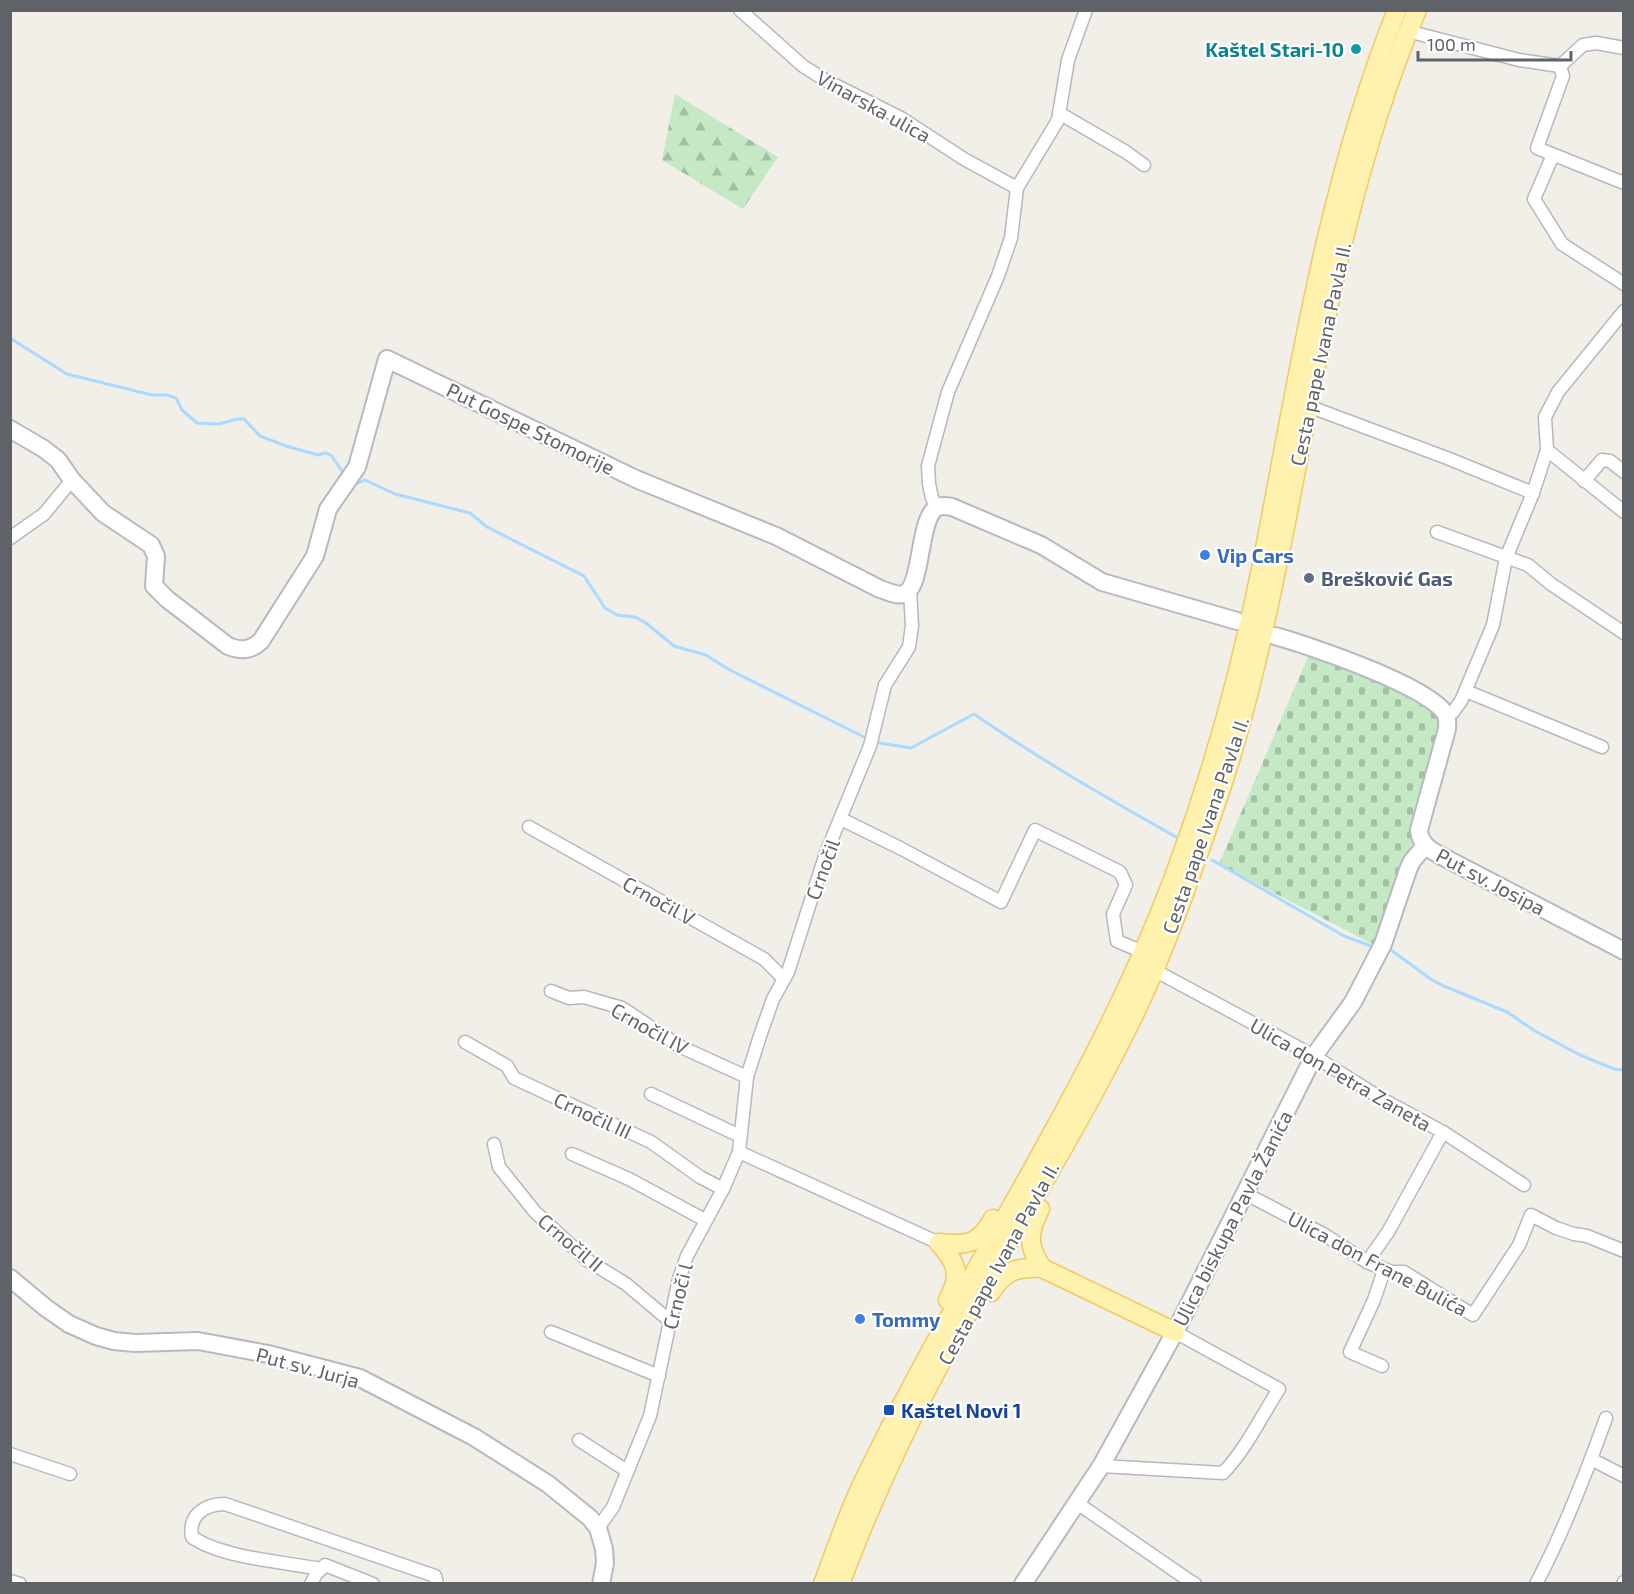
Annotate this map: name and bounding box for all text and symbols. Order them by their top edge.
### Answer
scale bar [1418,24,1571,62]
text: 100 m [1427,33,1476,55]
place label: Kaštel Stari-10 [1205,37,1344,61]
marker: Kaštel Stari-10 [1349,42,1363,56]
street label: Vinarska ulica [813,65,935,147]
street label: Cesta pape Ivana Pavla II. [1285,240,1355,468]
street label: Put Gospe Stomorije [443,377,619,479]
place label: Vip Cars [1217,543,1294,567]
marker: Vip Cars [1198,548,1212,562]
place label: Brešković Gas [1321,566,1453,590]
marker: Brešković Gas [1302,571,1316,585]
street label: Cesta pape Ivana Pavla II. [1156,713,1254,937]
street label: Crnočil [800,835,844,903]
street label: Put sv. Josipa [1432,842,1550,920]
street label: Crnočil V [619,870,699,930]
street label: Crnočil IV [607,997,693,1059]
street label: Ulica don Petra Zaneta [1246,1012,1436,1136]
street label: Crnočil III [550,1087,636,1143]
street label: Ulica biskupa Pavla Žanića [1167,1106,1297,1330]
street label: Cesta pape Ivana Pavla II. [932,1157,1064,1369]
street label: Ulica don Frane Bulića [1284,1205,1472,1321]
street label: Crnočil II [534,1208,608,1276]
street label: Crnoči l [657,1260,697,1332]
place label: Tommy [872,1307,941,1332]
marker: Tommy [853,1312,867,1326]
street label: Put sv. Jurja [254,1342,362,1392]
place label: Kaštel Novi 1 [901,1398,1021,1422]
marker: Kaštel Novi 1 [882,1403,896,1417]

